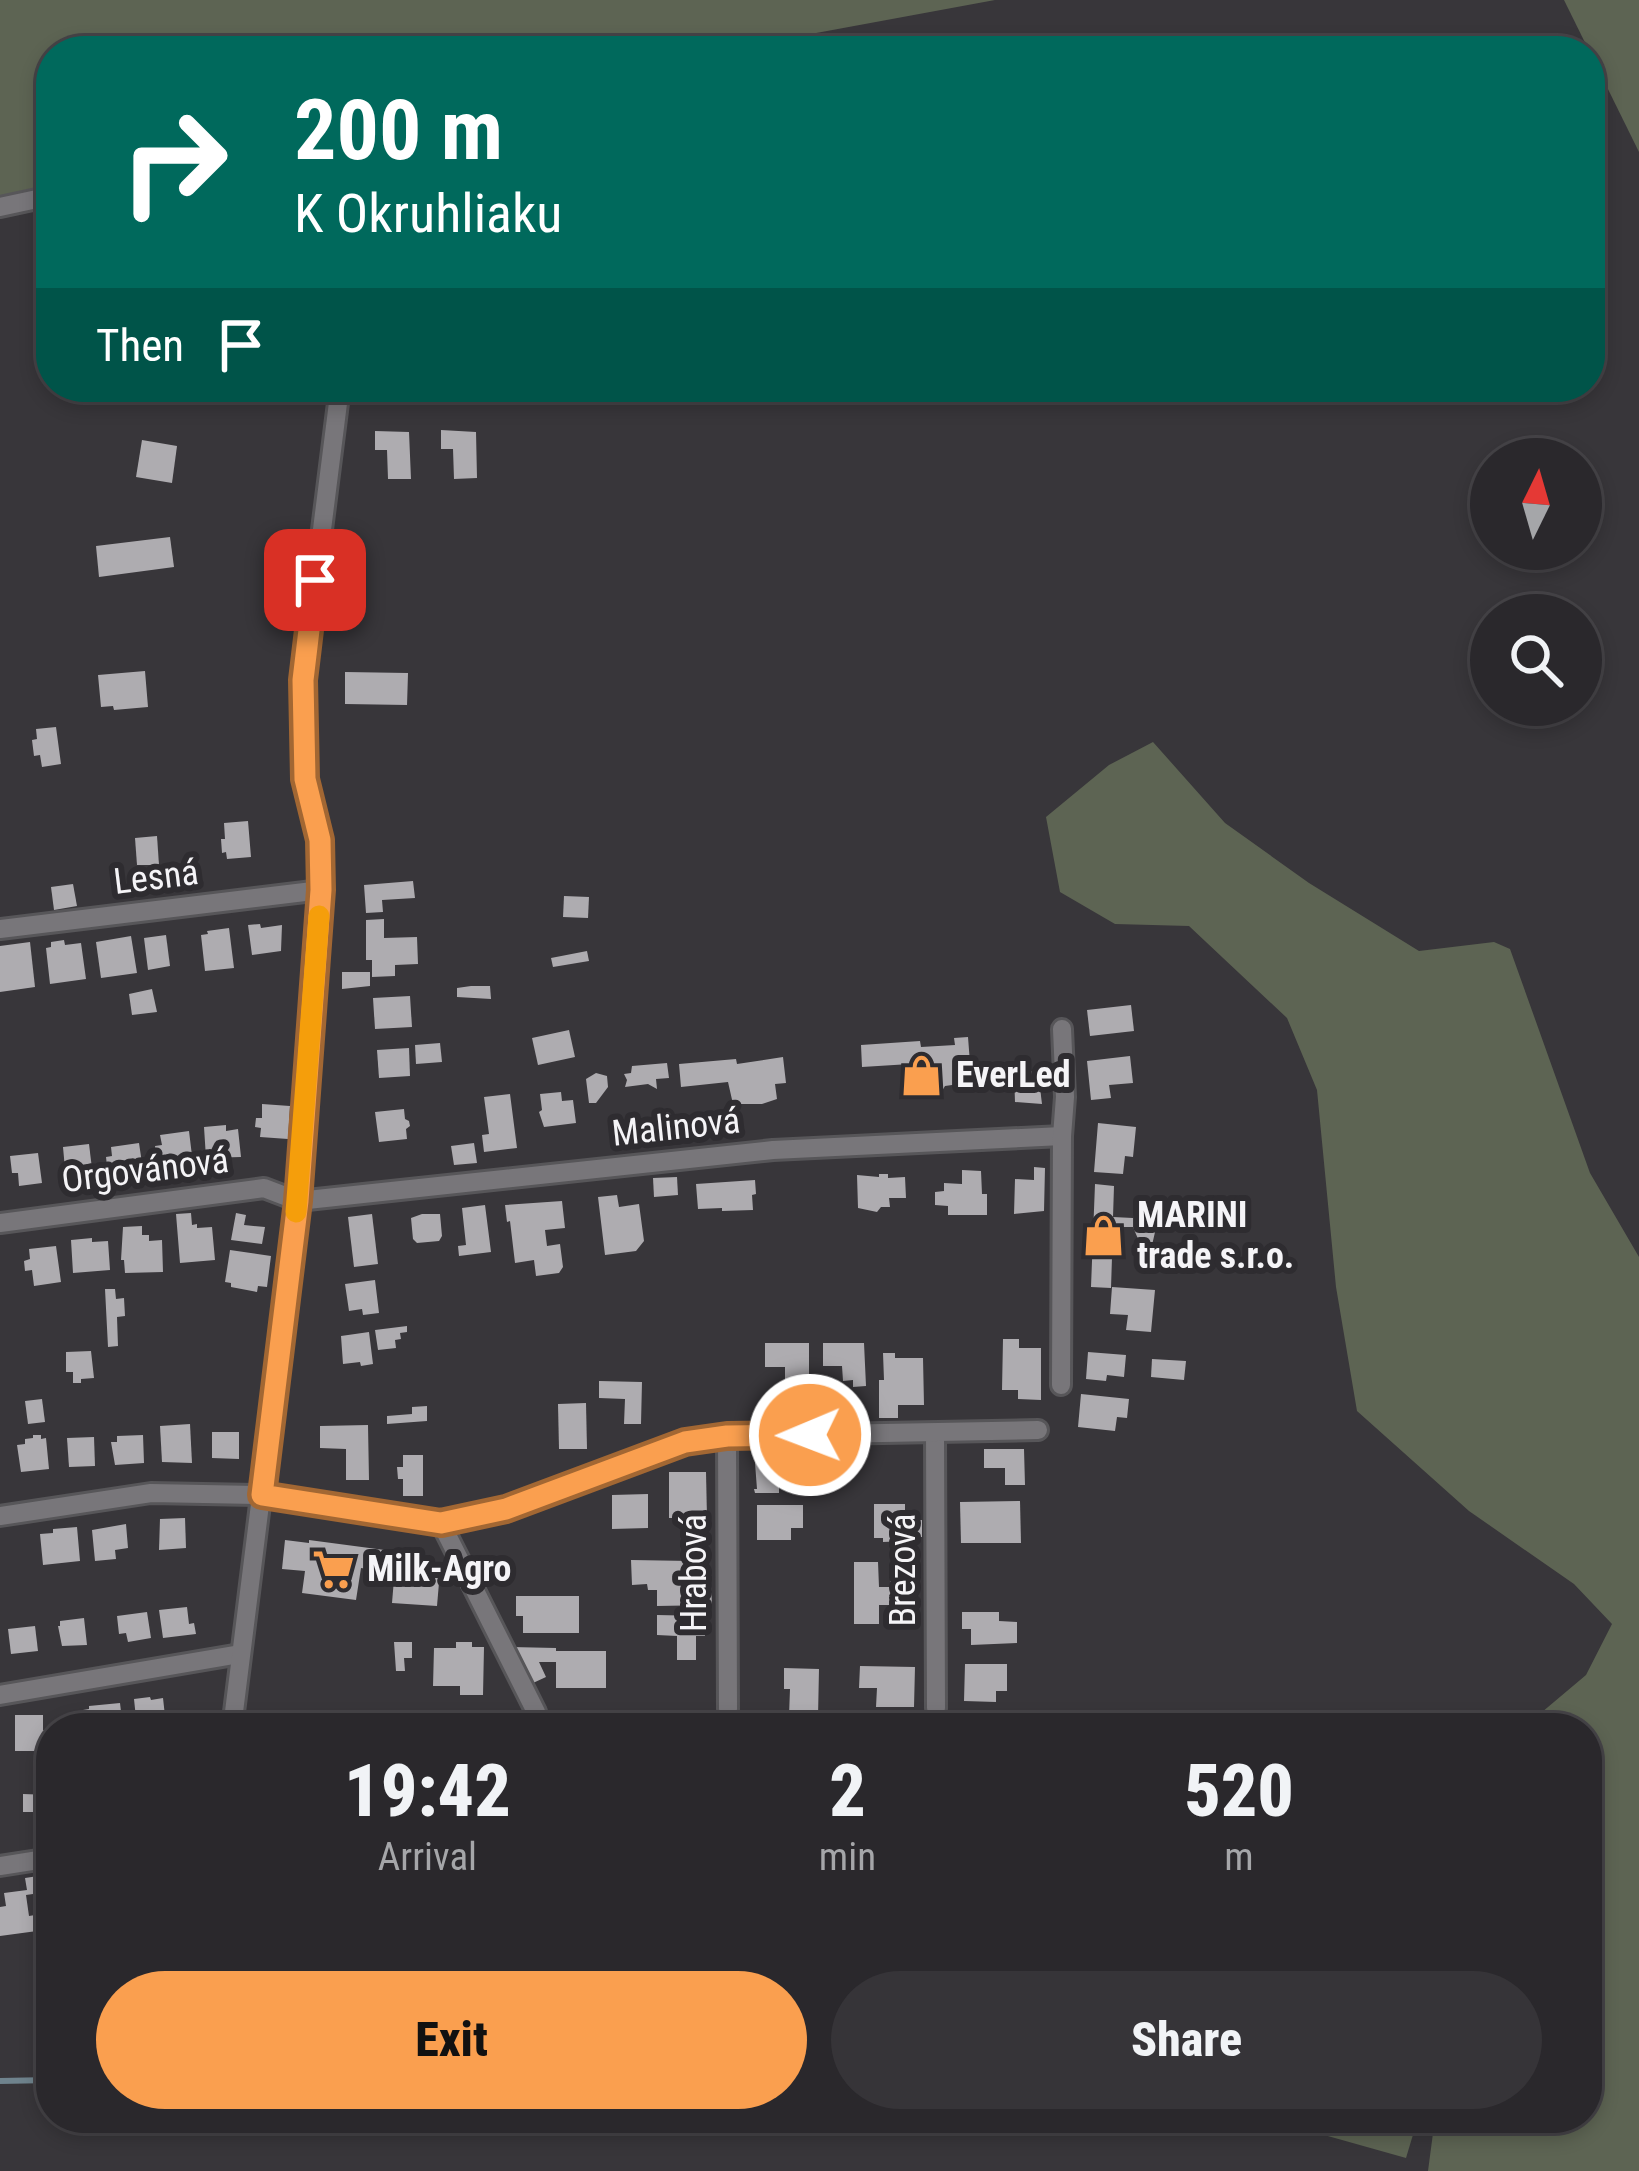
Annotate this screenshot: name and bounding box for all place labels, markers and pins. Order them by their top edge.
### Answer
pin [264,529,366,631]
shop icon: EverLed [899,1052,945,1098]
place label: EverLed [956,1054,1071,1096]
place label: MARINI trade s.r.o. [1137,1194,1294,1277]
shop icon: MARINI trade s.r.o. [1080,1213,1126,1259]
supermarket icon: Milk-Agro [310,1546,356,1592]
place label: Milk-Agro [367,1548,511,1590]

